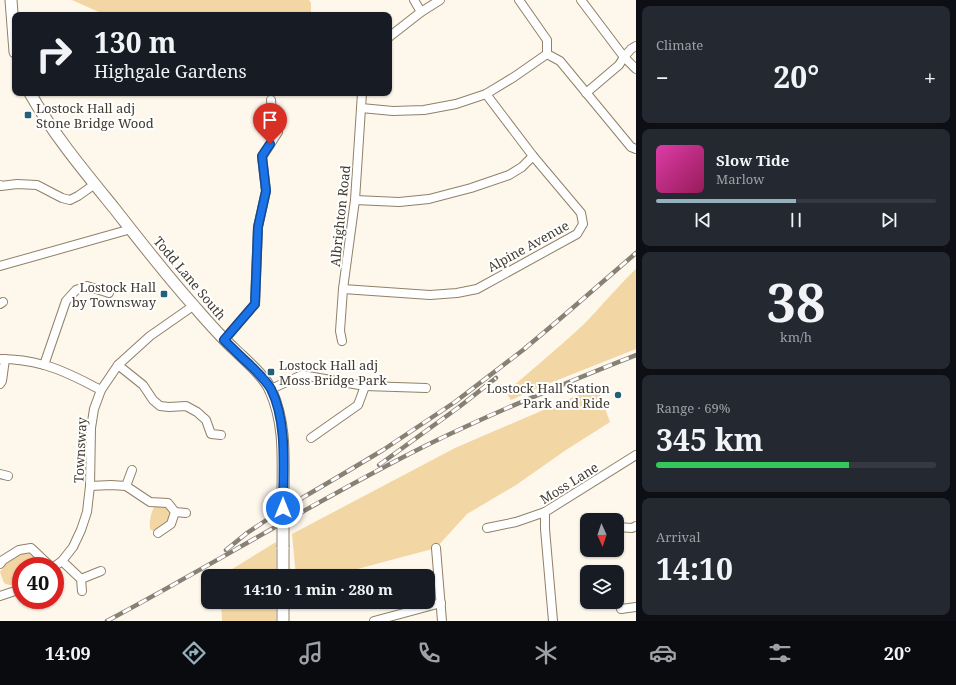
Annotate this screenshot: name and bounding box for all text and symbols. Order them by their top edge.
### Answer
text: 130 m [94,23,176,61]
icon: right [28,28,80,80]
text: Climate [656,36,703,54]
text: 20° [773,56,819,97]
text: Highgale Gardens [94,59,247,83]
text: − [656,62,669,92]
text: + [924,62,936,92]
place label: Lostock Hall adj Stone Bridge Wood [36,99,154,132]
pin [253,103,287,144]
icon: arrive [259,109,281,131]
marker: Lostock Hall adj Stone Bridge Wood [23,110,33,120]
text: Slow Tide [716,150,789,170]
street label: Albrighton Road [326,164,354,268]
text: Marlow [716,170,764,188]
icon: previous [692,209,714,231]
icon: pause [785,209,807,231]
icon: next [878,209,900,231]
street label: Alpine Avenue [484,216,572,276]
street label: Todd Lane South [150,232,230,324]
text: 38 [767,266,825,337]
place label: Lostock Hall by Townsway [72,278,157,311]
marker: Lostock Hall by Townsway [159,289,169,299]
text: km/h [780,328,812,346]
place label: Lostock Hall adj Moss Bridge Park [279,356,387,389]
marker: Lostock Hall adj Moss Bridge Park [266,367,276,377]
place label: Lostock Hall Station Park and Ride [486,379,611,412]
marker: Lostock Hall Station Park and Ride [613,390,623,400]
text: Range · 69% [656,399,730,417]
street label: Townsway [69,416,91,483]
text: 345 km [656,419,763,460]
street label: Moss Lane [536,458,602,508]
position arrow [262,487,304,529]
north arrow [580,513,624,557]
map controls [580,513,624,609]
text: Arrival [656,528,700,546]
text: 14:10 [656,548,733,589]
speed limit sign: 40 [12,557,64,609]
button: layers [580,565,624,609]
text: 14:10 · 1 min · 280 m [243,579,393,599]
icon: directions [180,639,208,667]
icon: music [297,639,325,667]
icon: phone [415,639,443,667]
icon: climate [532,639,560,667]
icon: car [649,639,677,667]
icon: filters [766,639,794,667]
text: 14:09 [45,641,91,665]
text: 20° [884,641,911,665]

